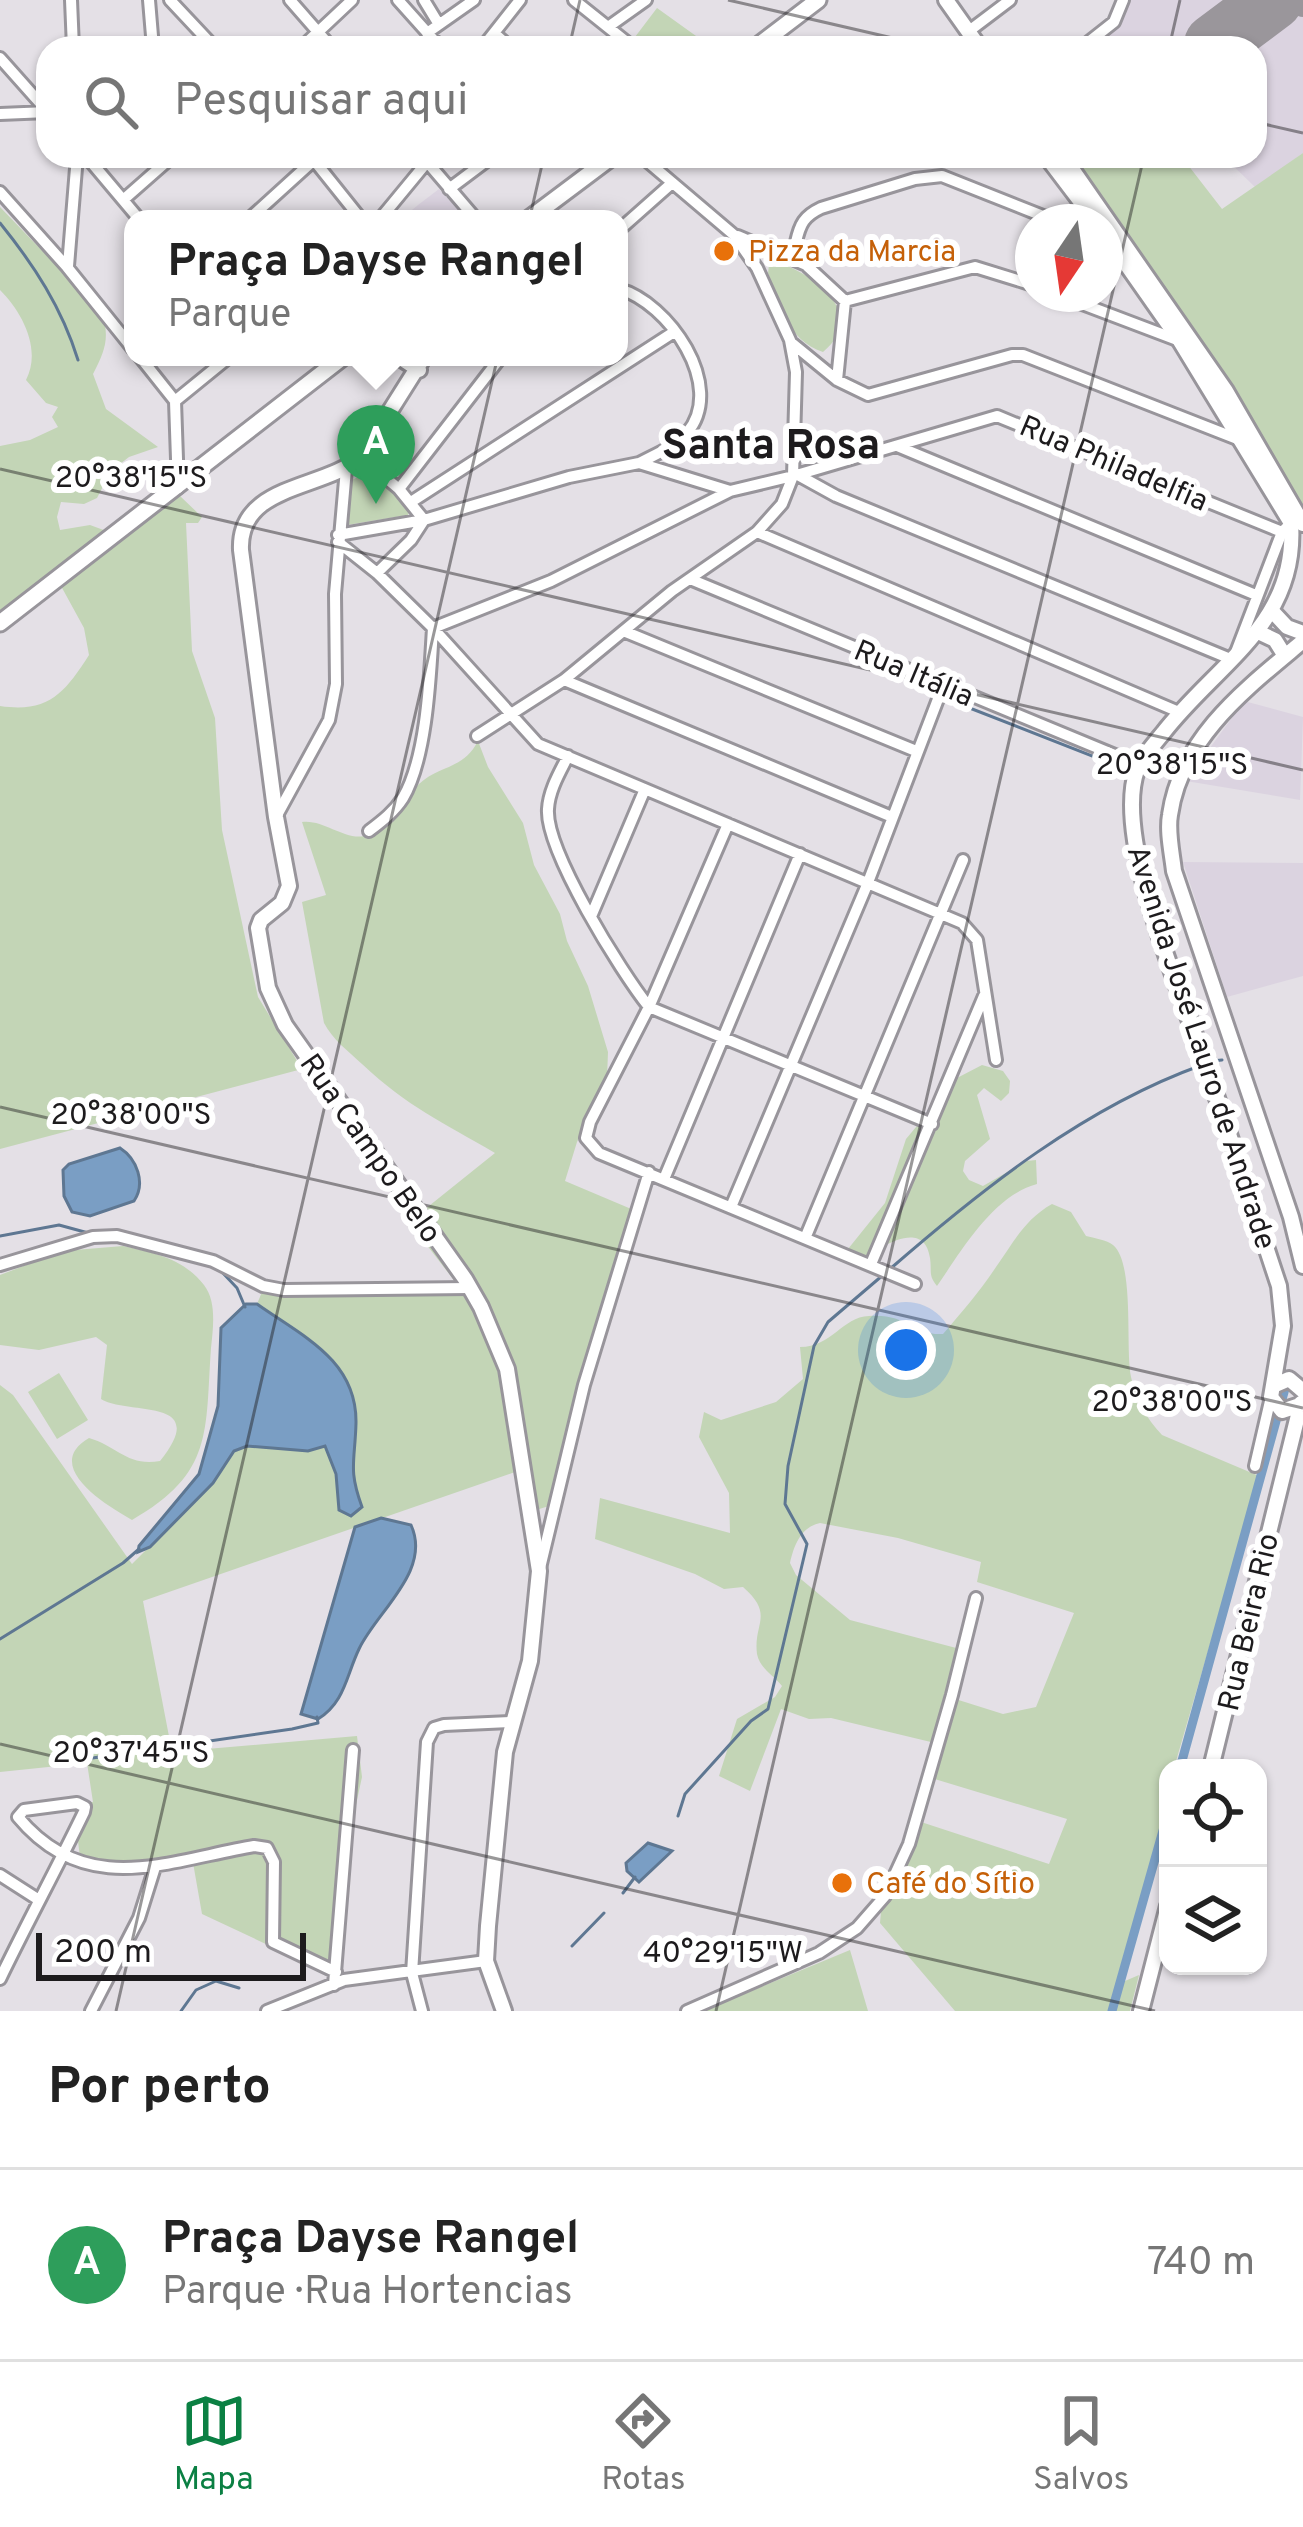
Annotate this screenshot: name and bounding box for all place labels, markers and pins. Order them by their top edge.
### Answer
place label: Pizza da Marcia [748,235,956,272]
marker: Pizza da Marcia [711,238,737,264]
pin: A [337,405,415,504]
place label: Café do Sítio [866,1867,1035,1904]
marker: Café do Sítio [829,1870,855,1896]

